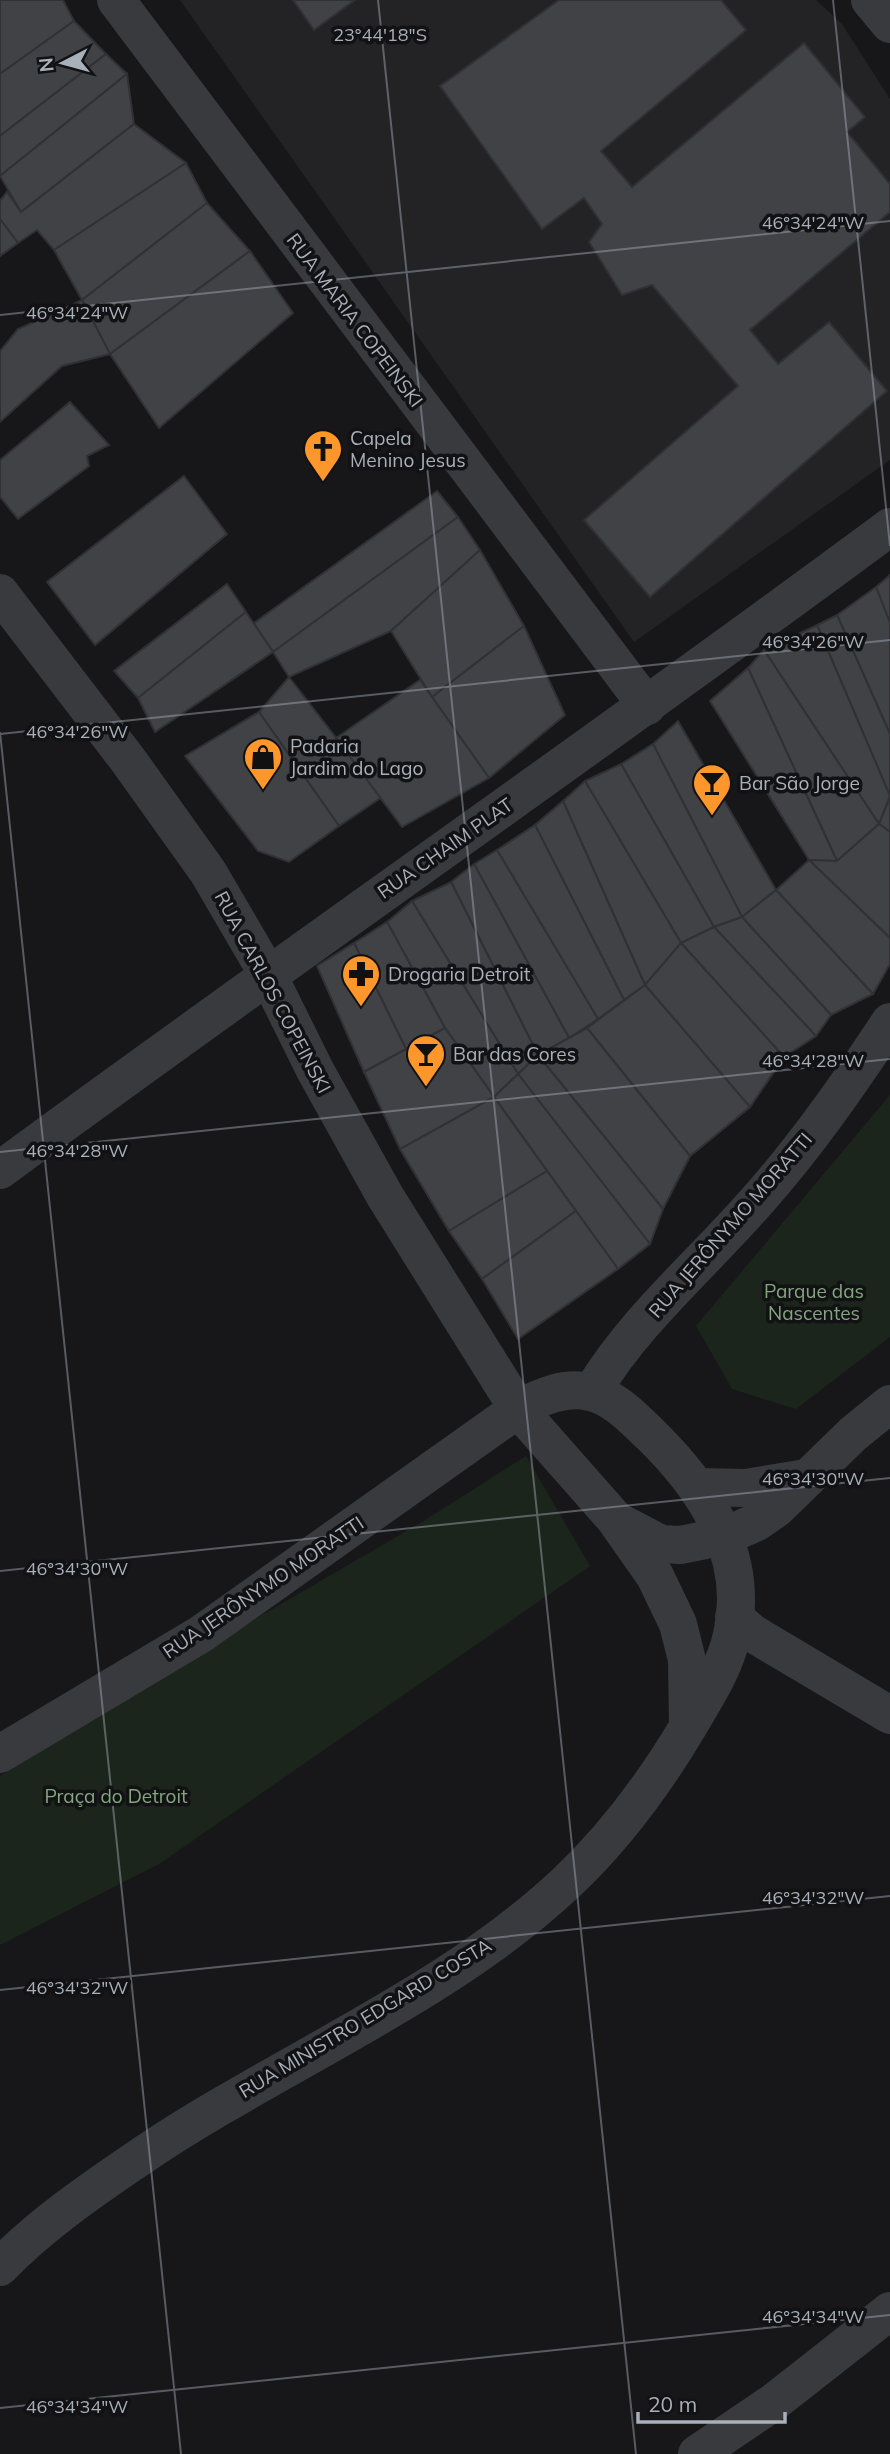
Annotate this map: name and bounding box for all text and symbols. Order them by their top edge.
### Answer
text: 23°44'18"S [333,23,427,46]
north arrow [28,28,98,98]
text: N [33,56,59,73]
text: 46°34'24"W [762,211,864,234]
street label: RUA MARIA COPEINSKI [282,228,428,412]
text: 46°34'24"W [26,301,128,324]
place label: Capela Menino Jesus [350,426,466,472]
church icon: Capela Menino Jesus [302,428,344,483]
text: 46°34'26"W [762,630,864,653]
text: 46°34'26"W [26,720,128,743]
place label: Padaria Jardim do Lago [290,734,423,780]
shop icon: Padaria Jardim do Lago [242,736,284,791]
bar icon: Bar São Jorge [691,762,733,817]
place label: Bar São Jorge [739,771,860,795]
street label: RUA CHAIM PLAT [373,792,518,904]
street label: RUA CARLOS COPEINSKI [209,887,337,1097]
pharmacy icon: Drogaria Detroit [340,953,382,1008]
place label: Drogaria Detroit [388,962,531,986]
bar icon: Bar das Cores [405,1033,447,1088]
place label: Bar das Cores [453,1042,576,1066]
text: 46°34'28"W [762,1049,864,1072]
street label: RUA JERÔNYMO MORATTI [643,1128,817,1322]
text: 46°34'28"W [26,1139,128,1162]
park label: Parque das Nascentes [764,1279,864,1325]
text: 46°34'30"W [762,1467,864,1490]
street label: RUA JERÔNYMO MORATTI [158,1511,368,1663]
text: 46°34'30"W [26,1557,128,1580]
park label: Praça do Detroit [44,1784,188,1808]
text: 46°34'32"W [762,1886,864,1909]
street label: RUA MINISTRO EDGARD COSTA [234,1933,496,2103]
text: 46°34'32"W [26,1976,128,1999]
text: 46°34'34"W [762,2305,864,2328]
scale bar [638,2380,785,2424]
text: 20 m [648,2391,697,2417]
text: 46°34'34"W [26,2395,128,2418]

